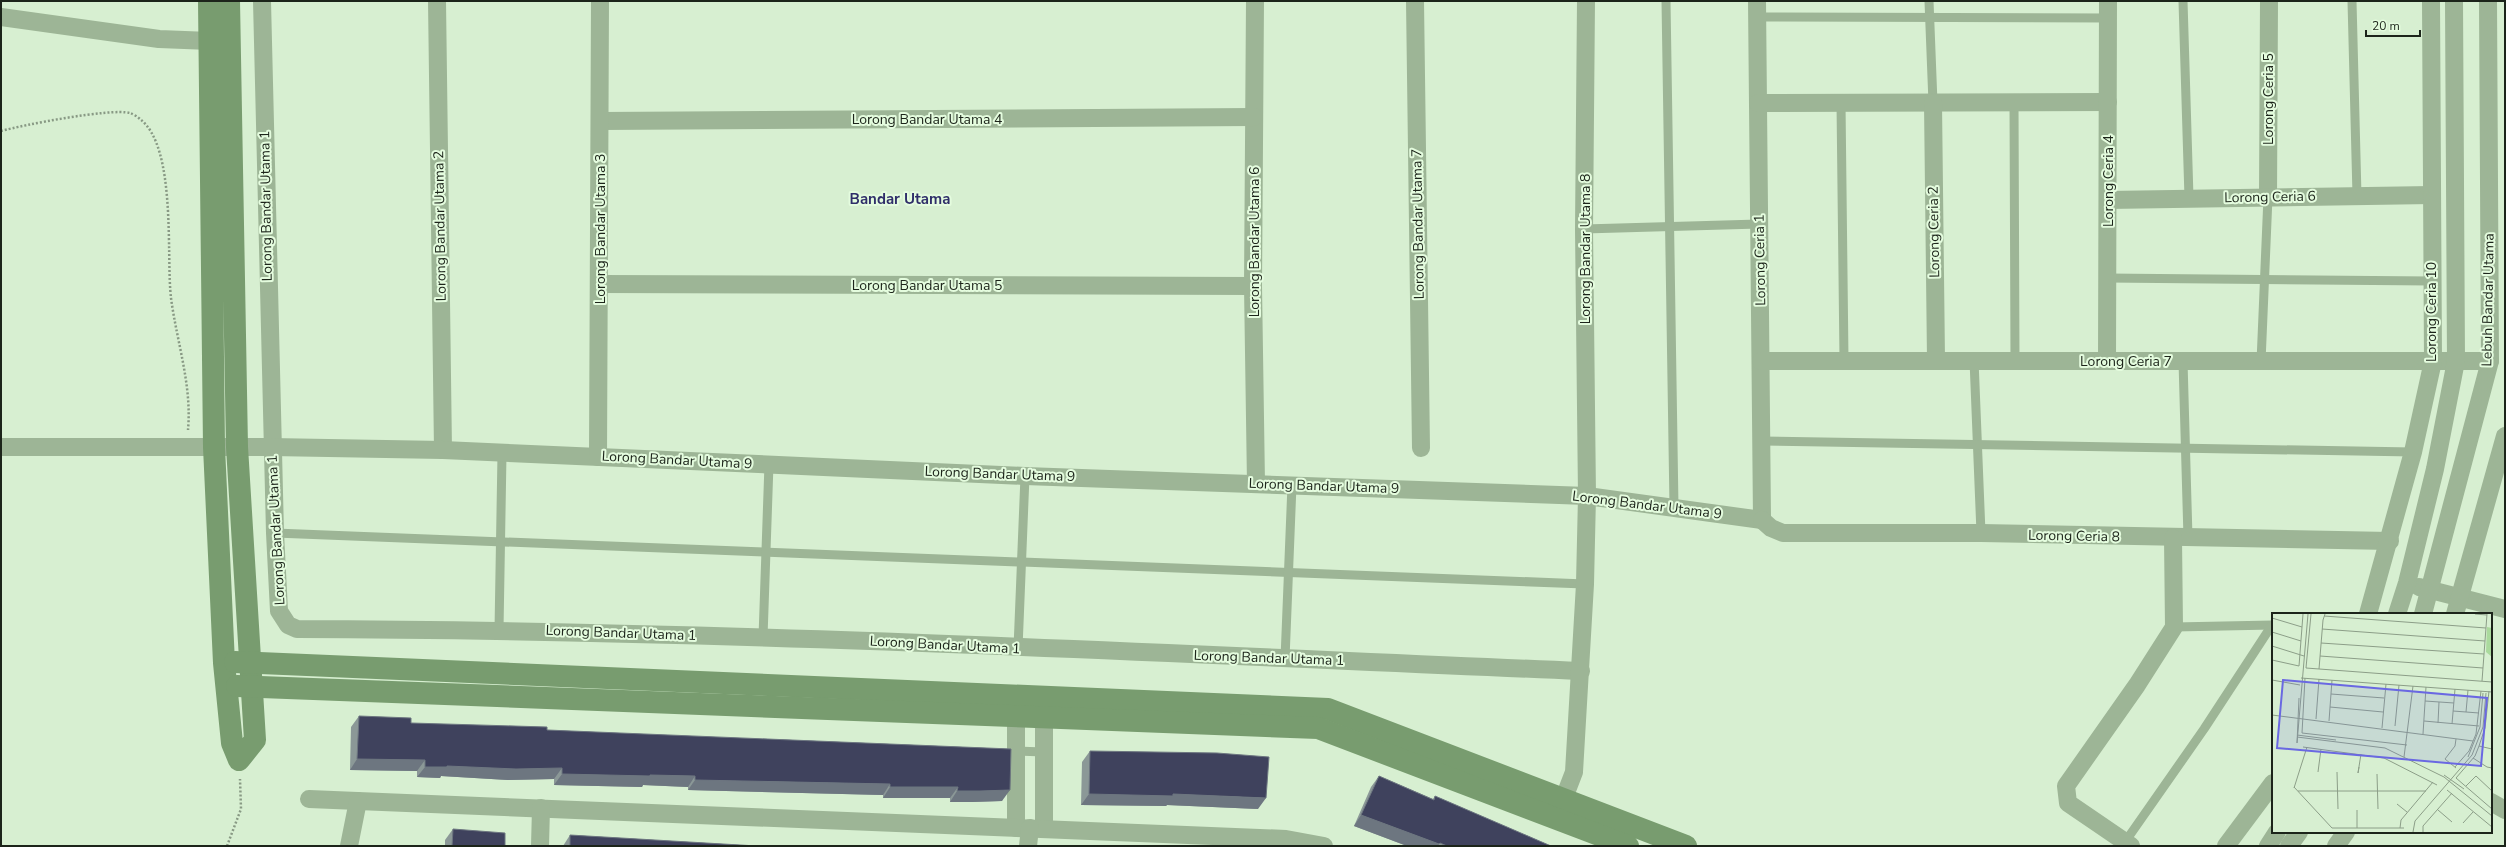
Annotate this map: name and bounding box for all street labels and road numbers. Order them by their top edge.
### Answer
street label: Lorong Ceria 5 [2259,53,2278,145]
street label: Lorong Bandar Utama 4 [852,110,1002,129]
street label: Lorong Bandar Utama 1 [255,130,277,282]
street label: Lorong Ceria 4 [2099,135,2118,227]
street label: Lorong Bandar Utama 7 [1407,148,1429,300]
street label: Lorong Bandar Utama 2 [429,150,451,302]
street label: Lorong Bandar Utama 3 [591,154,610,304]
street label: Lorong Bandar Utama 6 [1245,167,1264,317]
street label: Lorong Bandar Utama 8 [1576,174,1595,324]
street label: Lorong Ceria 2 [1924,186,1944,278]
street label: Lorong Ceria 6 [2224,187,2316,207]
street label: Lorong Ceria 1 [1750,214,1770,306]
street label: Lebuh Bandar Utama [2477,233,2499,367]
street label: Lorong Ceria 10 [2422,262,2441,362]
street label: Lorong Bandar Utama 5 [852,276,1002,295]
street label: Lorong Ceria 7 [2080,352,2172,371]
street label: Lorong Bandar Utama 9 [601,447,753,473]
street label: Lorong Bandar Utama 1 [263,454,289,606]
street label: Lorong Bandar Utama 9 [924,462,1076,486]
street label: Lorong Bandar Utama 9 [1248,474,1400,498]
street label: Lorong Bandar Utama 9 [1571,486,1723,524]
street label: Lorong Ceria 8 [2028,526,2120,546]
street label: Lorong Bandar Utama 1 [545,621,697,645]
street label: Lorong Bandar Utama 1 [869,632,1021,658]
street label: Lorong Bandar Utama 1 [1193,646,1345,670]

